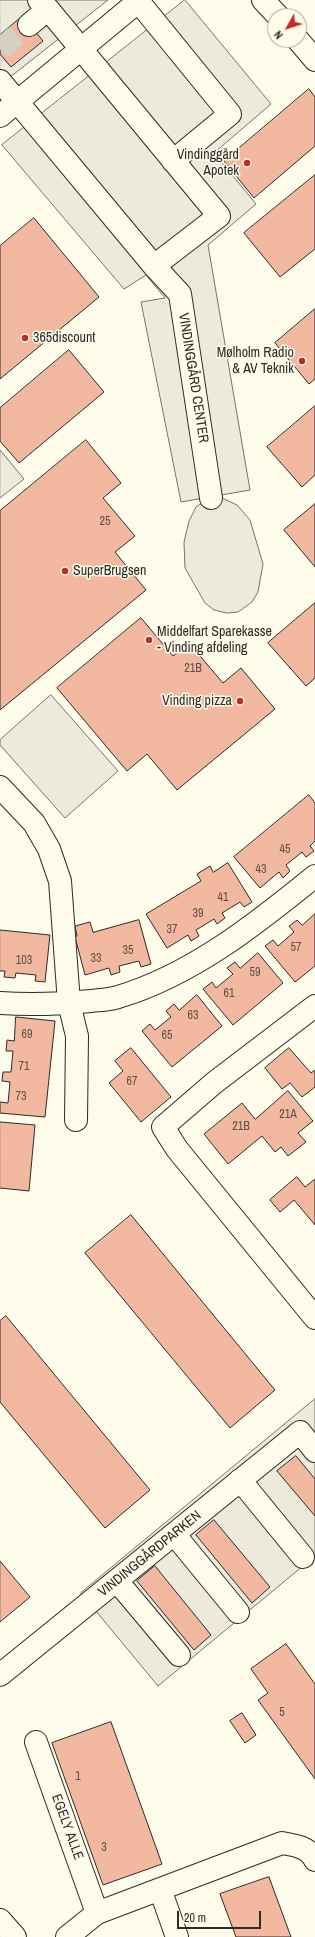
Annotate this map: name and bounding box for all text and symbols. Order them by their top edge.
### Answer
north arrow [267,8,307,48]
text: N [271,28,286,42]
place label: Vindinggård Apotek [177,147,239,180]
marker: Vindinggård Apotek [242,158,252,168]
street label: VINDINGGÅRD CENTER [174,312,212,444]
place label: 365discount [33,330,96,346]
marker: 365discount [20,333,30,343]
place label: Mølholm Radio & AV Teknik [217,345,294,378]
marker: Mølholm Radio & AV Teknik [297,356,307,366]
house number: 25 [100,515,110,529]
place label: SuperBrugsen [73,563,146,579]
marker: SuperBrugsen [60,566,70,576]
place label: Middelfart Sparekasse - Vinding afdeling [157,624,272,656]
marker: Middelfart Sparekasse - Vinding afdeling [144,635,154,645]
house number: 21B [184,662,202,676]
place label: Vinding pizza [162,693,232,709]
marker: Vinding pizza [235,696,245,706]
house number: 45 [280,843,290,857]
house number: 43 [256,863,266,877]
house number: 41 [218,891,228,905]
house number: 39 [193,907,203,921]
house number: 37 [167,923,177,937]
house number: 57 [291,941,301,955]
house number: 35 [123,944,133,958]
house number: 33 [91,952,101,966]
house number: 103 [16,954,32,968]
house number: 59 [250,966,260,980]
house number: 61 [224,987,234,1001]
house number: 63 [188,1009,198,1023]
house number: 69 [22,1028,32,1042]
house number: 65 [162,1029,172,1043]
house number: 71 [19,1060,29,1074]
house number: 67 [127,1075,137,1089]
house number: 73 [16,1090,26,1104]
house number: 21A [279,1108,297,1122]
house number: 21B [232,1120,250,1134]
street label: VINDINGGÅRDPARKEN [95,1507,205,1601]
house number: 5 [279,1706,285,1720]
house number: 1 [75,1770,81,1784]
street label: EGELY ALLE [47,1792,87,1862]
house number: 3 [101,1841,107,1855]
scale bar [179,1903,263,1929]
text: 20 m [184,1910,206,1926]

